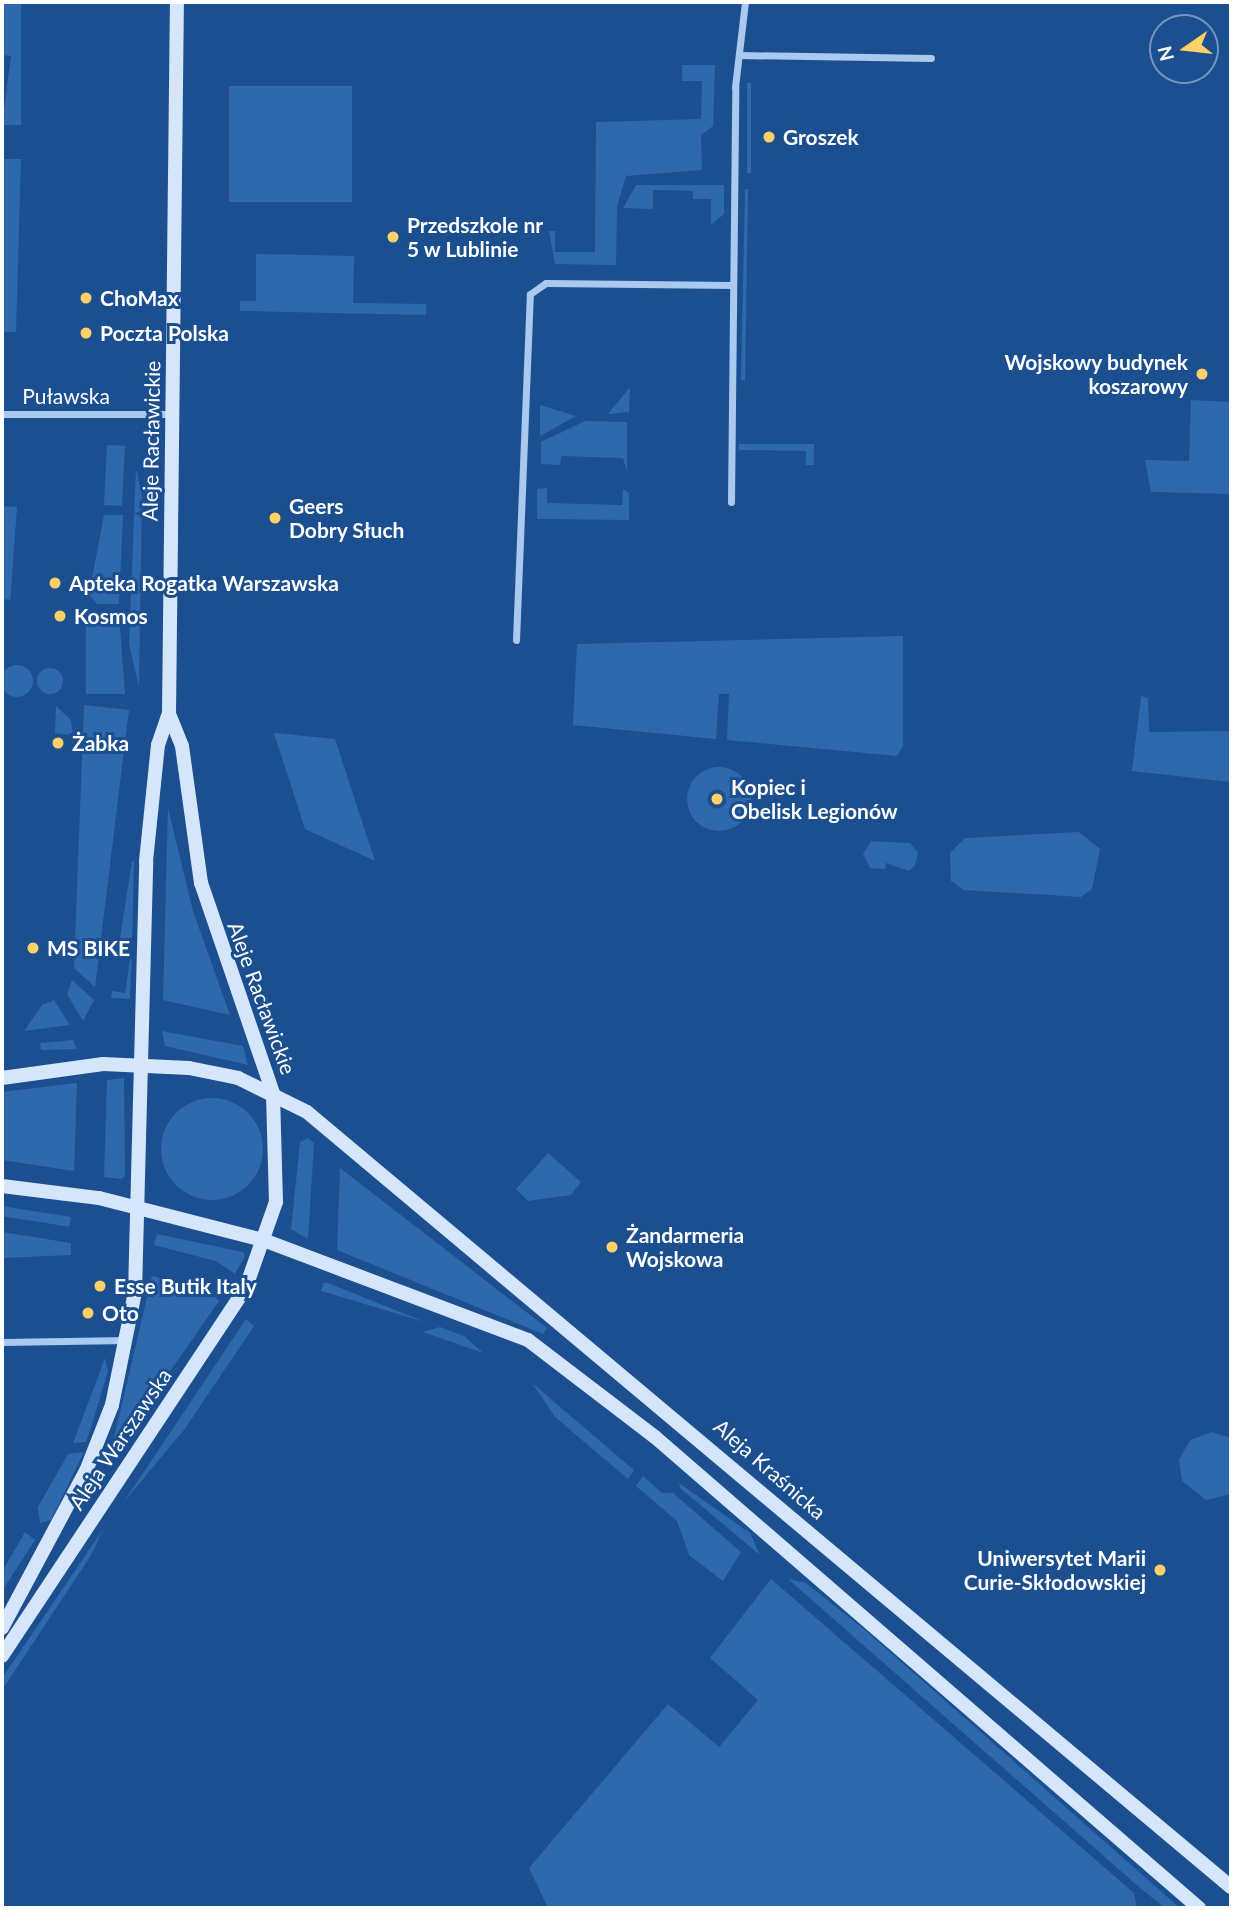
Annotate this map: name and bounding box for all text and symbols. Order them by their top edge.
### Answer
north arrow [1149,14,1219,84]
text: N [1152,44,1178,64]
place label: Groszek [783,124,859,150]
marker: Groszek [761,129,777,145]
place label: Przedszkole nr 5 w Lublinie [407,212,543,262]
marker: Przedszkole nr 5 w Lublinie [385,229,401,245]
place label: ChoMax [100,285,179,311]
marker: ChoMax [78,290,94,306]
place label: Poczta Polska [100,320,229,346]
marker: Poczta Polska [78,325,94,341]
place label: Wojskowy budynek koszarowy [1004,349,1188,399]
street label: Aleje Racławickie [137,361,165,521]
marker: Wojskowy budynek koszarowy [1194,366,1210,382]
street label: Puławska [22,383,110,409]
place label: Geers Dobry Słuch [289,493,405,543]
marker: Geers Dobry Słuch [267,510,283,526]
place label: Apteka Rogatka Warszawska [69,570,339,596]
marker: Apteka Rogatka Warszawska [47,575,63,591]
place label: Kosmos [74,603,148,629]
marker: Kosmos [52,608,68,624]
place label: Żabka [72,730,129,756]
marker: Żabka [50,735,66,751]
place label: Kopiec i Obelisk Legionów [731,774,898,824]
marker: Kopiec i Obelisk Legionów [709,791,725,807]
street label: Aleje Racławickie [223,918,301,1078]
place label: MS BIKE [47,935,130,961]
marker: MS BIKE [25,940,41,956]
place label: Żandarmeria Wojskowa [626,1222,744,1272]
marker: Żandarmeria Wojskowa [604,1239,620,1255]
place label: Esse Butik Italy [114,1273,257,1299]
marker: Esse Butik Italy [92,1278,108,1294]
place label: Oto [102,1300,139,1326]
marker: Oto [80,1305,96,1321]
street label: Aleja Warszawska [63,1363,177,1515]
street label: Aleja Kraśnicka [709,1414,831,1524]
place label: Uniwersytet Marii Curie-Skłodowskiej [964,1545,1146,1595]
marker: Uniwersytet Marii Curie-Skłodowskiej [1152,1562,1168,1578]

